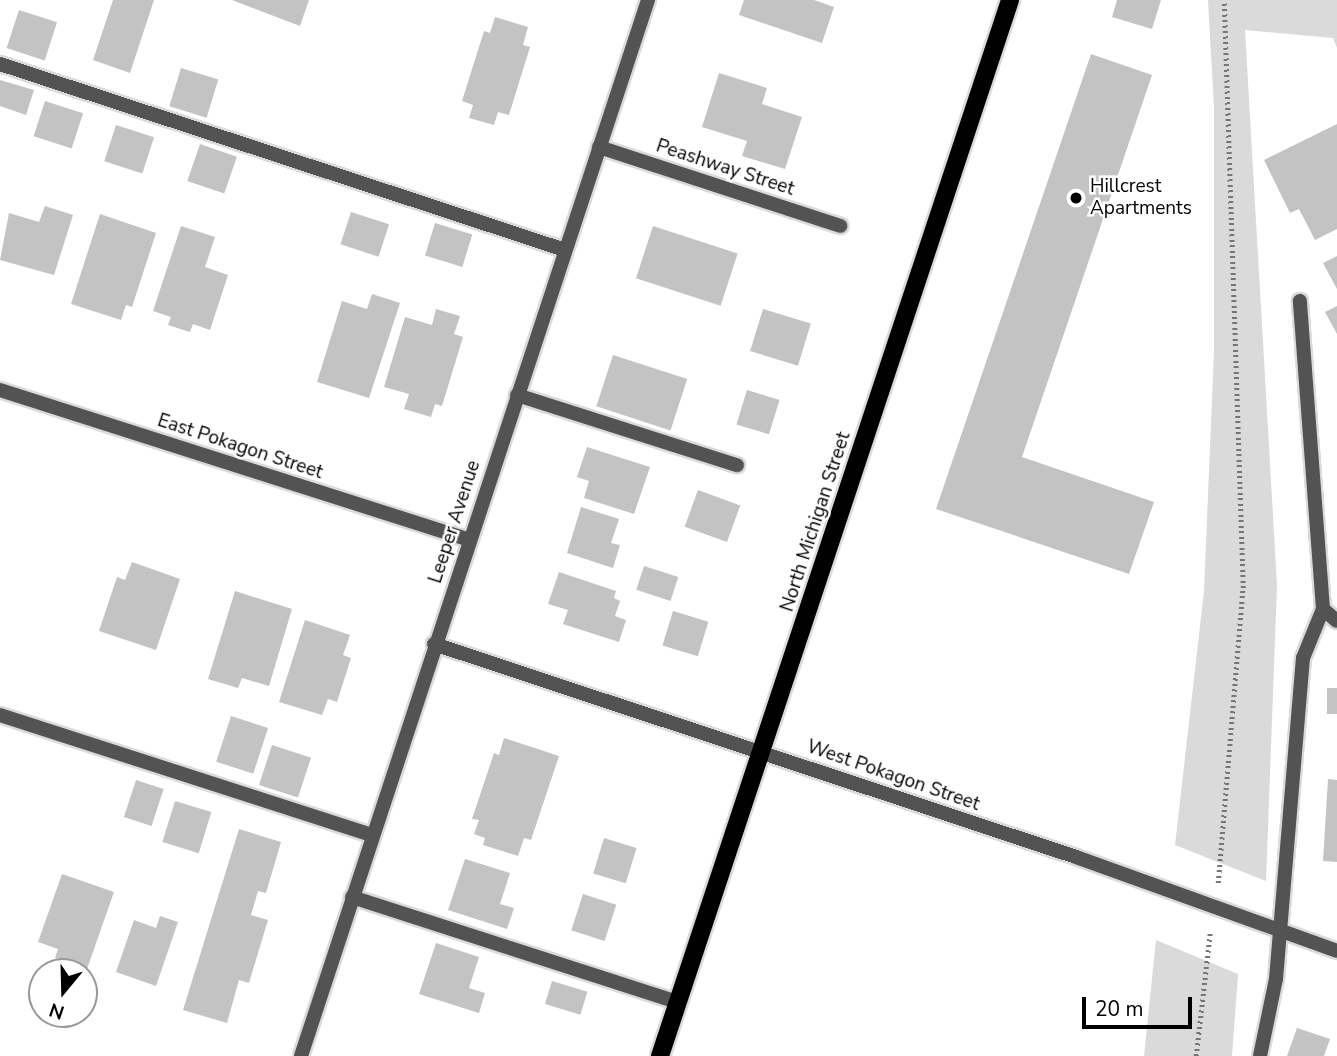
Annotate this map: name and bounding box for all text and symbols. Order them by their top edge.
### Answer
street label: Peashway Street [653,135,797,201]
place label: Hillcrest Apartments [1090,176,1192,220]
marker: Hillcrest Apartments [1068,190,1084,206]
street label: East Pokagon Street [154,410,326,484]
street label: North Michigan Street [776,429,856,615]
street label: Leeper Avenue [424,458,486,586]
street label: West Pokagon Street [804,736,982,816]
north arrow [28,958,98,1028]
scale bar [1085,982,1195,1026]
text: 20 m [1095,995,1144,1023]
text: N [46,996,68,1026]

